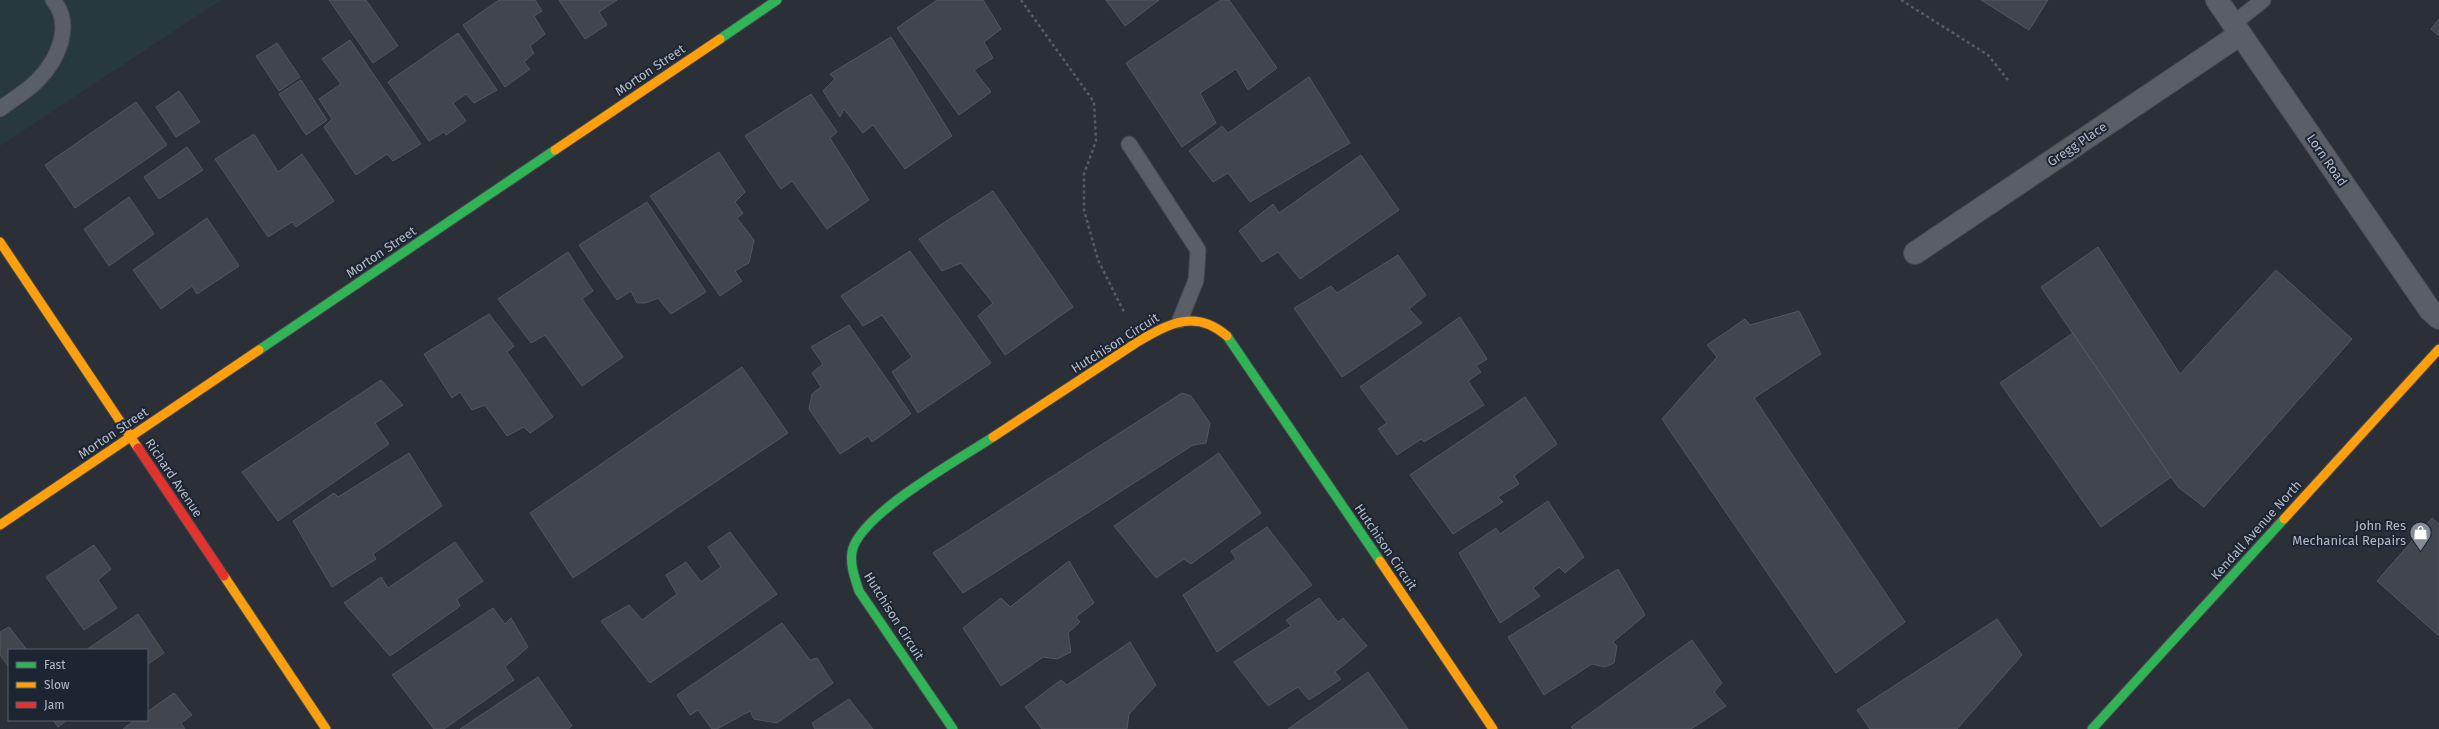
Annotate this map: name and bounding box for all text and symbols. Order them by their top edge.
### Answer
street label: Morton Street [612,41,688,99]
street label: Gregg Place [2045,119,2109,169]
street label: Lorn Road [2304,131,2350,189]
street label: Morton Street [343,223,419,281]
street label: Hutchison Circuit [1068,310,1162,376]
street label: Morton Street [75,404,151,462]
street label: Richard Avenue [142,436,206,520]
street label: Kendall Avenue North [2207,477,2305,583]
street label: Hutchison Circuit [1352,501,1421,593]
place label: John Res Mechanical Repairs [2292,518,2406,548]
shop icon: John Res Mechanical Repairs [2408,519,2434,552]
street label: Hutchison Circuit [861,569,927,663]
legend [8,649,148,721]
text: Fast [44,658,66,672]
text: Slow [44,678,70,692]
text: Jam [44,698,64,712]

